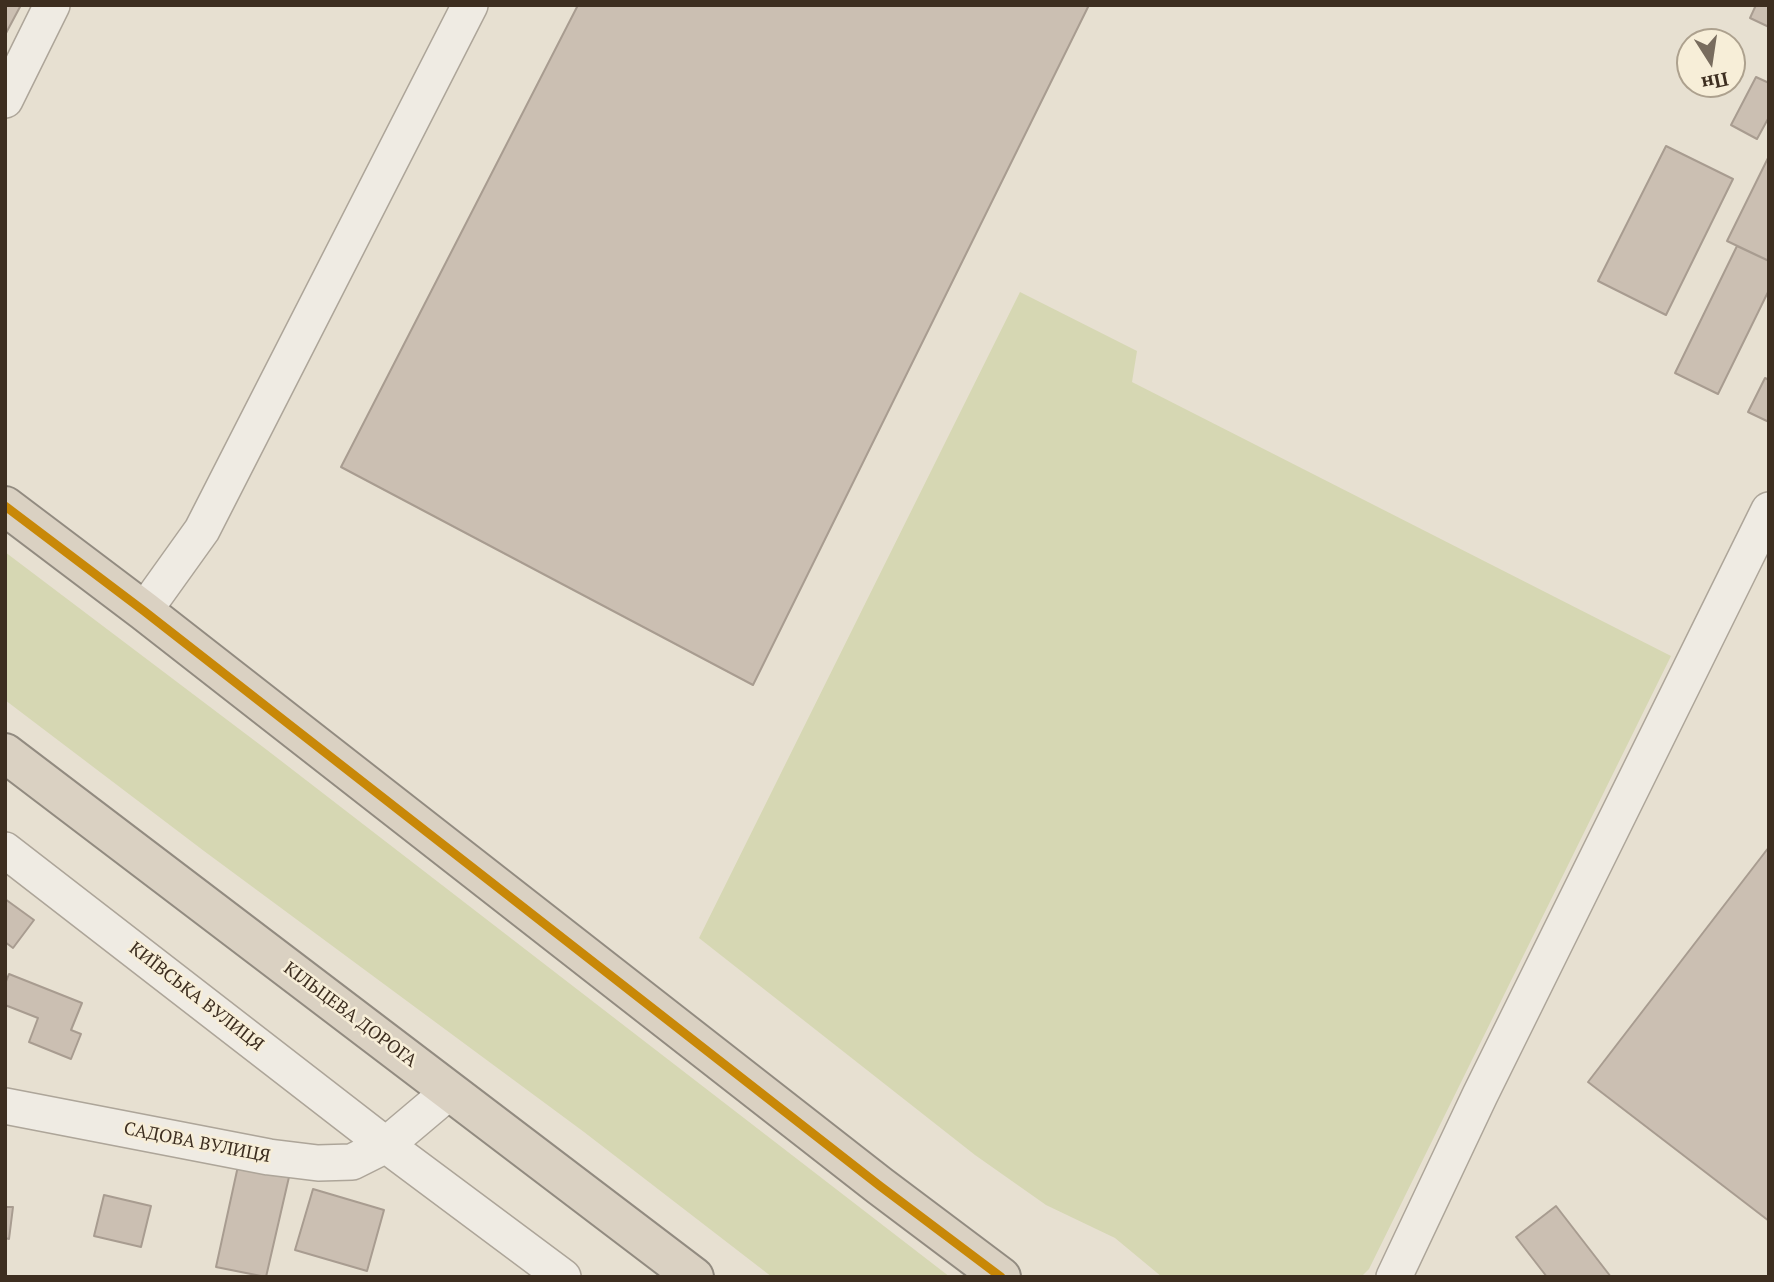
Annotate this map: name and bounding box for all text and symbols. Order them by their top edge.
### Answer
north arrow [1676,28,1746,98]
text: Пн [1699,67,1731,97]
street label: КИЇВСЬКА ВУЛИЦЯ [125,938,267,1056]
street label: КІЛЬЦЕВА ДОРОГА [279,958,421,1072]
street label: САДОВА ВУЛИЦЯ [122,1118,272,1168]

